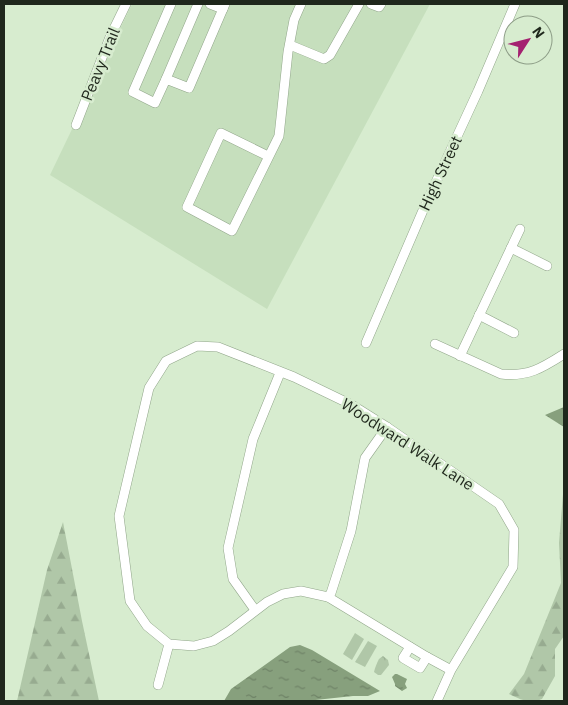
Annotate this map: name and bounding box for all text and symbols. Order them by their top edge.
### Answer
north arrow [503,15,553,65]
text: N [528,23,549,42]
street label: Peavy Trail [76,24,124,104]
street label: High Street [414,132,466,214]
street label: Woodward Walk Lane [338,394,478,495]

